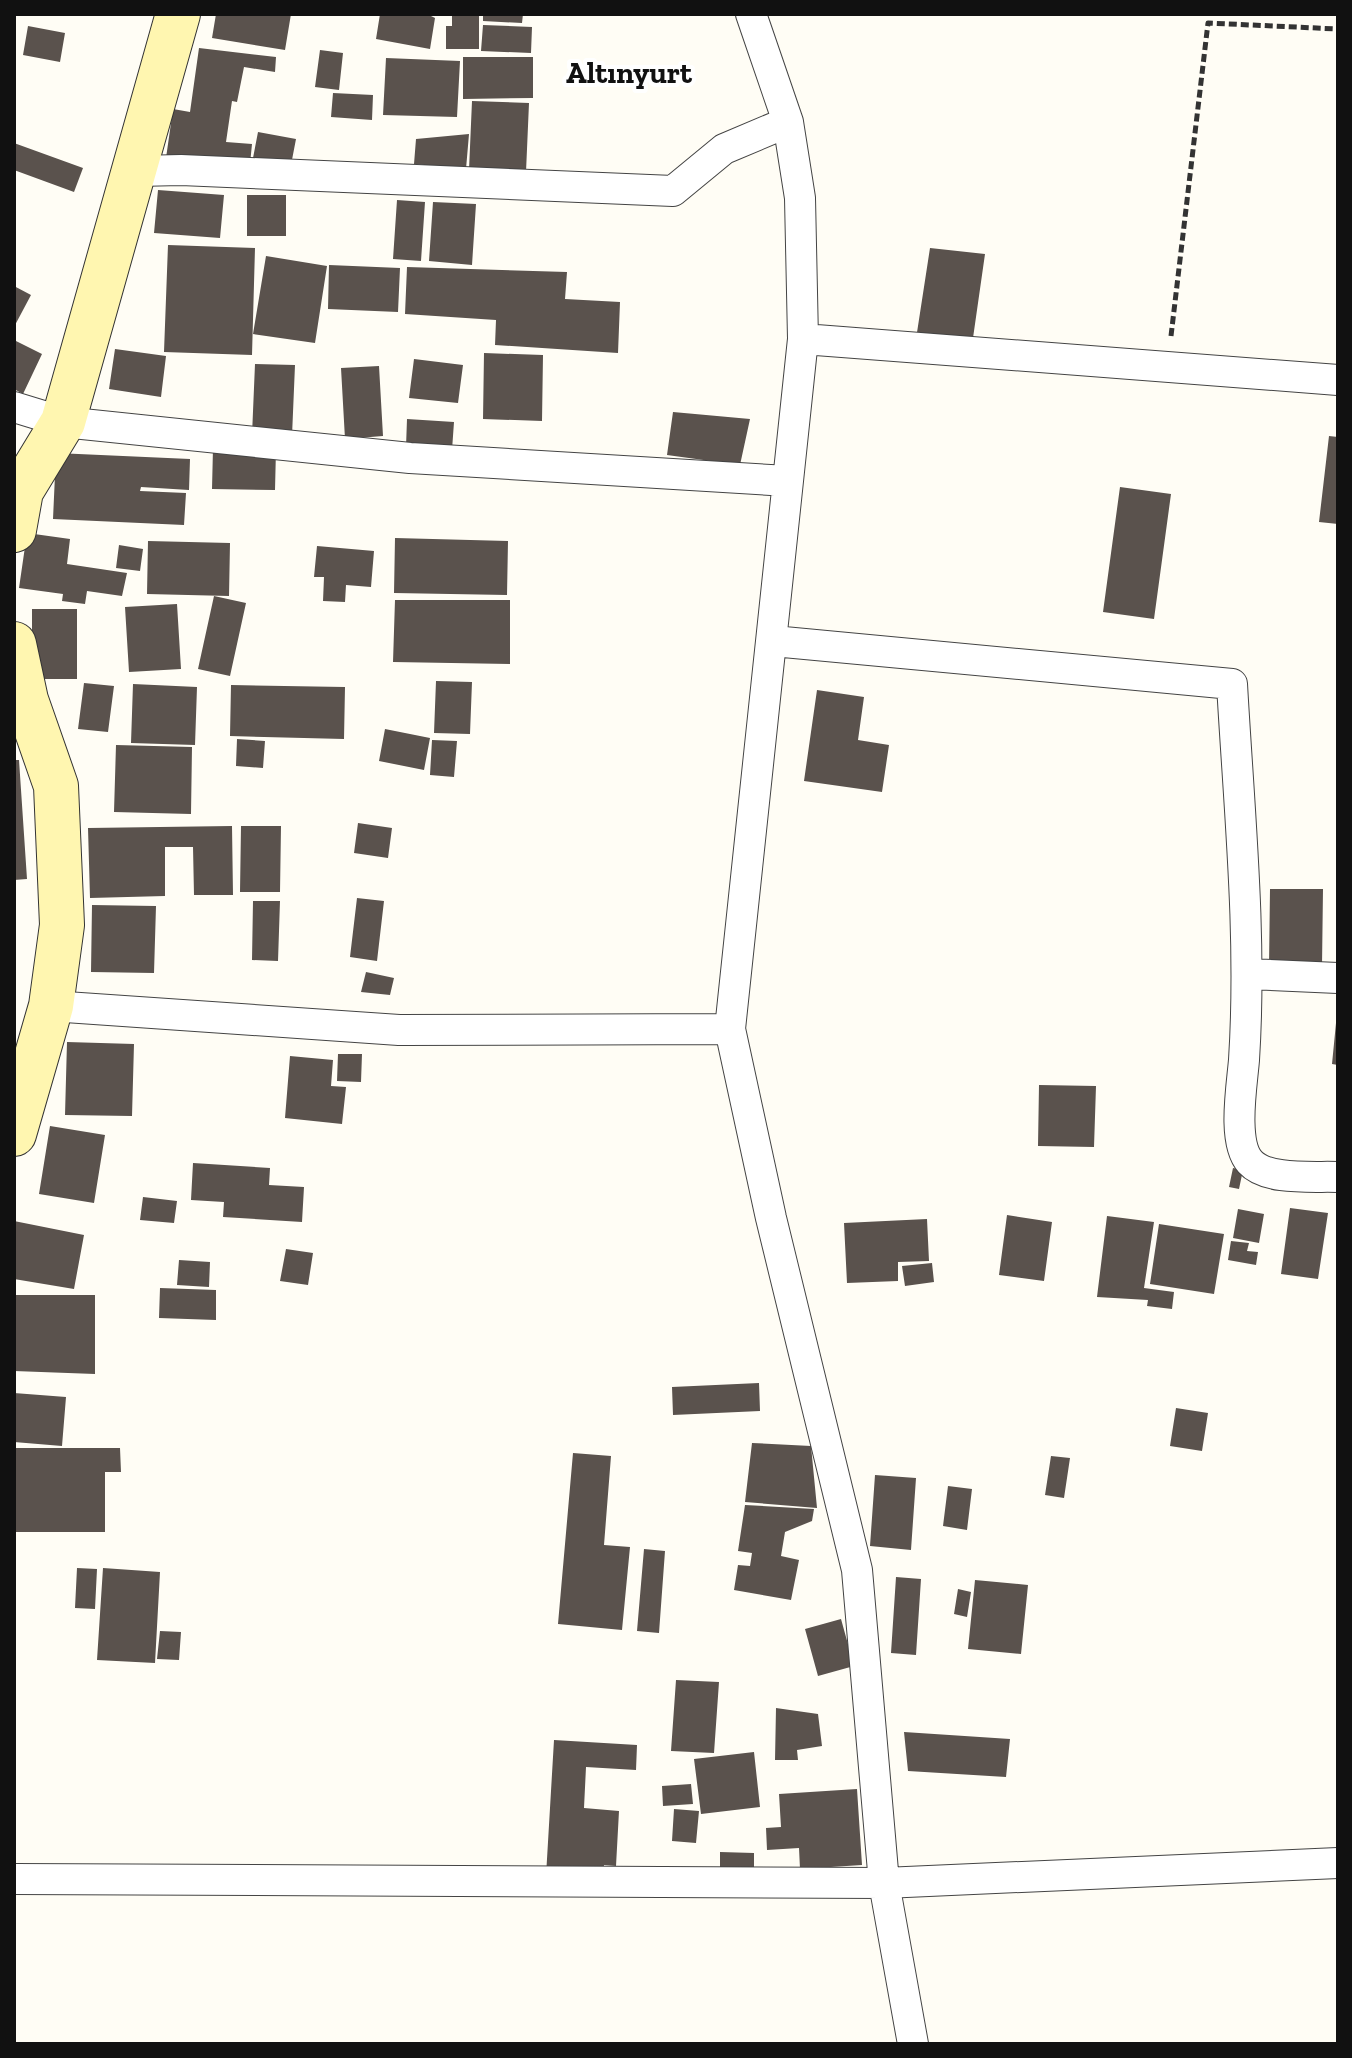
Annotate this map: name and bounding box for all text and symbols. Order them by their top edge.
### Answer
district label: Altınyurt [566,55,693,91]

